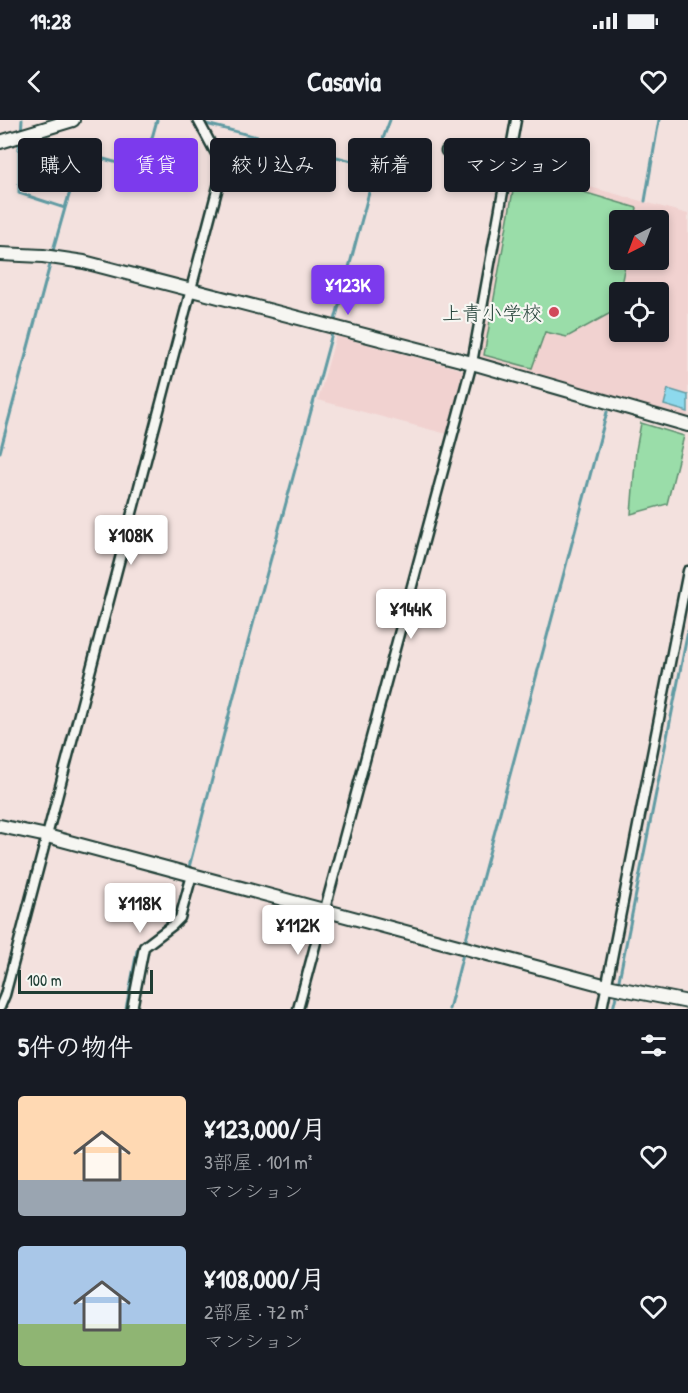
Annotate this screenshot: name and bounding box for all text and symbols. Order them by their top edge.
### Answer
text: 19:28 [30,6,71,36]
text: Casavia [307,63,381,99]
icon: back [18,65,51,98]
icon: heart [637,65,670,98]
chip: 購入 [18,138,102,192]
chip: 賃貸 [114,138,198,192]
chip: 絞り込み [210,138,336,192]
chip: 新着 [348,138,432,192]
chip: マンション [444,138,590,192]
north arrow [609,210,669,270]
map controls [609,210,669,342]
pin: ¥123K [306,265,390,316]
text: ¥123K [325,271,371,298]
button: locate [609,282,669,342]
place label: 上青小学校 [442,299,542,326]
marker: 上青小学校 [547,305,561,319]
pin: ¥108K [89,515,173,566]
text: ¥108K [109,521,153,548]
pin: ¥144K [369,589,453,640]
text: ¥144K [390,595,432,622]
pin: ¥118K [98,883,182,934]
text: ¥118K [119,889,161,916]
pin: ¥112K [256,905,340,956]
text: ¥112K [276,911,320,938]
scale bar [18,967,153,994]
text: 100 m [27,969,62,991]
text: 5件の物件 [18,1029,133,1064]
icon: filters [637,1029,670,1062]
text: ¥123,000/月 [204,1111,327,1146]
icon: home [66,1120,138,1192]
icon: heart [637,1140,670,1173]
text: 3部屋 · 101 m² [204,1148,312,1175]
text: マンション [204,1177,303,1204]
text: ¥108,000/月 [204,1261,326,1296]
icon: home [66,1270,138,1342]
icon: heart [637,1290,670,1323]
text: 2部屋 · 72 m² [204,1298,309,1325]
text: マンション [204,1327,303,1354]

